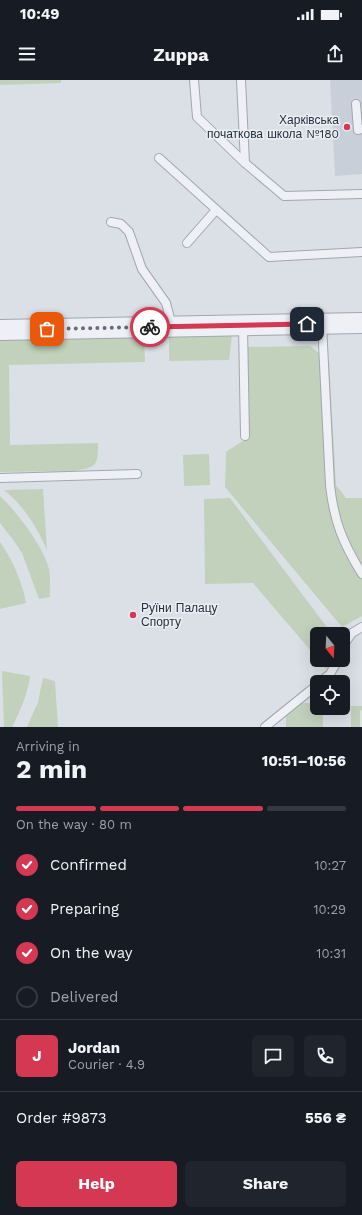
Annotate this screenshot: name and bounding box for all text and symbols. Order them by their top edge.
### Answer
text: 10:49 [20,5,60,23]
icon: menu [16,43,38,65]
icon: share [324,43,346,65]
text: Zuppa [153,44,209,65]
place label: Харківська початкова школа №180 [207,113,339,141]
marker: Харківська початкова школа №180 [342,122,352,132]
courier [130,307,170,347]
pin [290,307,324,341]
pin [30,312,64,346]
icon: home [296,313,318,335]
icon: bike [139,316,161,338]
icon: bag [36,318,58,340]
place label: Руїни Палацу Спорту [141,601,218,629]
marker: Руїни Палацу Спорту [128,610,138,620]
north arrow [310,627,350,667]
map controls [310,627,350,715]
button: locate [310,675,350,715]
text: Arriving in [16,739,80,754]
text: 10:51–10:56 [262,752,346,770]
text: 2 min [16,754,87,784]
text: On the way · 80 m [16,817,132,832]
icon: check [16,854,38,876]
text: Confirmed [50,856,127,874]
text: 10:27 [314,858,346,873]
icon: check [16,898,38,920]
text: Preparing [50,900,119,918]
text: 10:29 [313,902,346,917]
icon: check [16,942,38,964]
text: On the way [50,944,132,962]
text: 10:31 [316,946,346,961]
text: Delivered [50,988,118,1006]
button: chat [252,1035,294,1077]
button: phone [304,1035,346,1077]
text: Jordan [68,1039,120,1057]
text: J [32,1047,42,1065]
text: Courier · 4.9 [68,1057,145,1072]
text: Order #9873 [16,1109,107,1127]
text: 556 ₴ [305,1109,346,1127]
button: Help [16,1161,177,1207]
button: Share [185,1161,346,1207]

